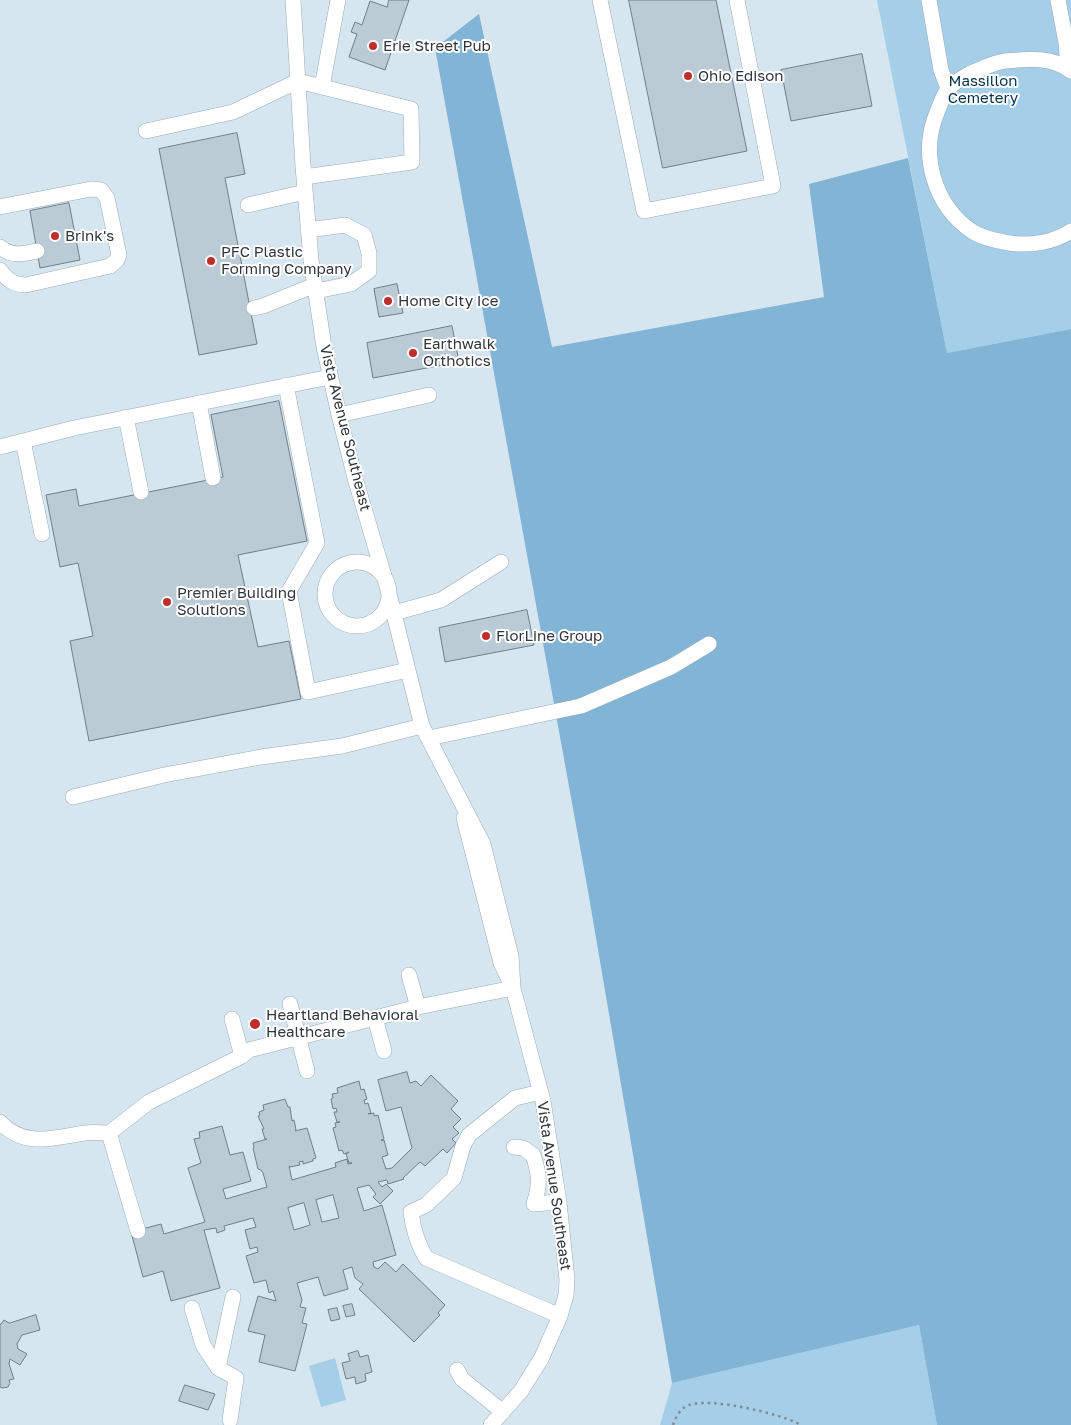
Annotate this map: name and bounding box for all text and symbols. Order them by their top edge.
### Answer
place label: Erie Street Pub [383,37,491,55]
marker: Erie Street Pub [367,40,379,52]
place label: Ohio Edison [698,67,784,85]
marker: Ohio Edison [682,70,694,82]
park label: Massillon Cemetery [948,72,1018,107]
place label: Brink's [65,227,114,245]
marker: Brink's [49,230,61,242]
place label: PFC Plastic Forming Company [221,243,352,278]
marker: PFC Plastic Forming Company [205,255,217,267]
place label: Home City Ice [398,292,498,310]
marker: Home City Ice [382,295,394,307]
place label: Earthwalk Orthotics [423,335,495,370]
street label: Vista Avenue Southeast [316,343,374,513]
marker: Earthwalk Orthotics [407,347,419,359]
place label: Premier Building Solutions [177,584,296,619]
marker: Premier Building Solutions [161,596,173,608]
place label: FlorLine Group [496,627,602,645]
marker: FlorLine Group [480,630,492,642]
place label: Heartland Behavioral Healthcare [266,1006,419,1041]
marker: Heartland Behavioral Healthcare [248,1017,262,1031]
street label: Vista Avenue Southeast [533,1100,575,1272]

